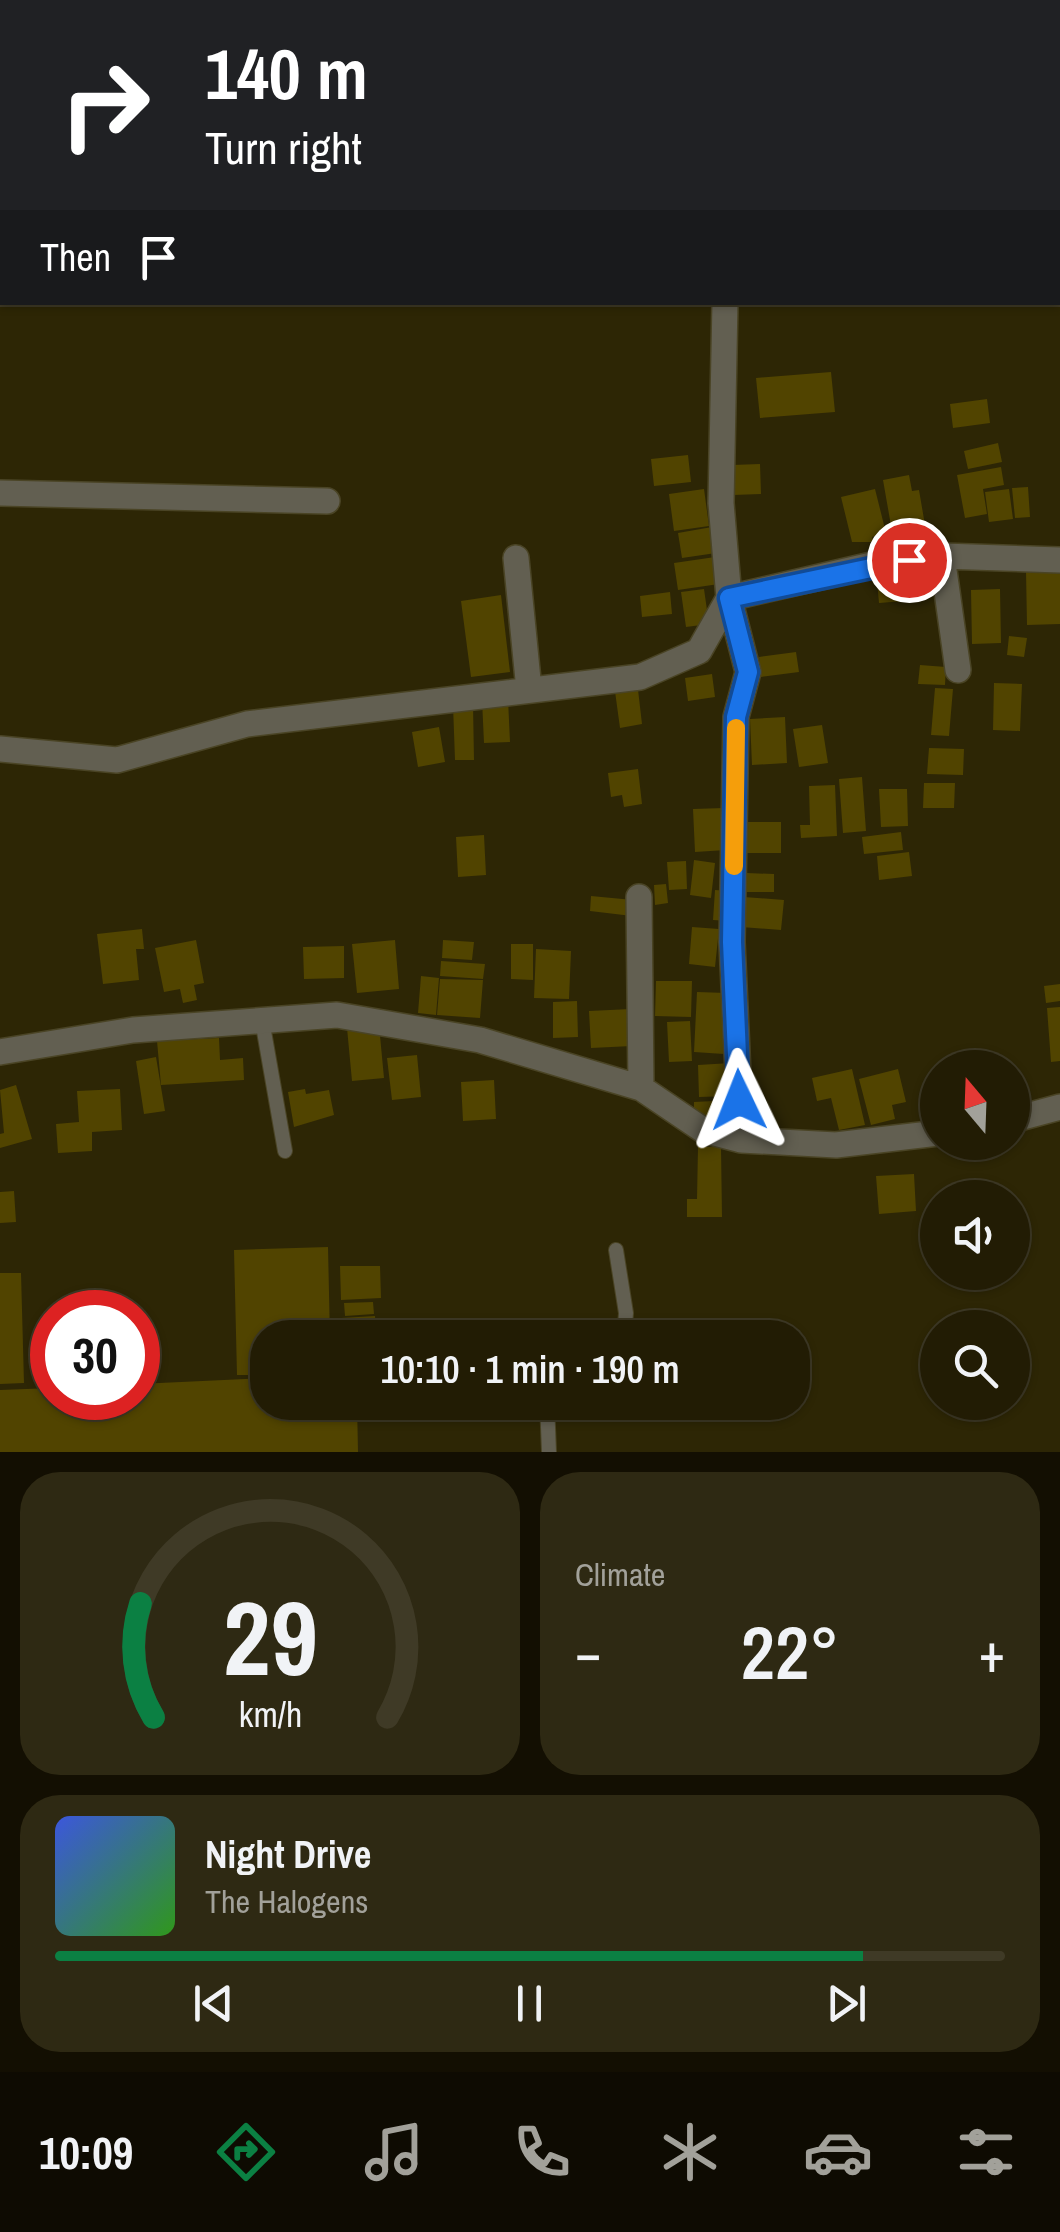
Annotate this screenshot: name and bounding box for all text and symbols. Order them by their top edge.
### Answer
text: 140 m [205,27,368,121]
icon: right [40,40,170,170]
text: Turn right [205,117,362,178]
icon: arrive [131,230,186,285]
text: Then [40,232,111,283]
pin [867,518,952,603]
icon: arrive [882,533,937,588]
position arrow [687,1048,791,1152]
north arrow [920,1050,1030,1160]
map controls [920,1050,1030,1420]
button: sound [920,1180,1030,1290]
speed limit sign: 30 [30,1290,160,1420]
button: search [920,1310,1030,1420]
text: 10:10 · 1 min · 190 m [380,1344,680,1395]
text: Climate [575,1553,665,1596]
text: 29 [223,1567,317,1707]
text: 22° [741,1601,839,1702]
text: − [575,1615,601,1689]
text: + [979,1615,1005,1689]
text: km/h [238,1690,302,1738]
text: Night Drive [205,1829,371,1880]
text: The Halogens [205,1880,368,1923]
icon: previous [186,1976,241,2031]
icon: pause [502,1976,557,2031]
icon: next [819,1976,874,2031]
icon: directions [211,2117,281,2187]
icon: music [359,2117,429,2187]
icon: phone [507,2117,577,2187]
icon: climate [655,2117,725,2187]
icon: car [803,2117,873,2187]
icon: filters [951,2117,1021,2187]
text: 10:09 [39,2122,133,2183]

